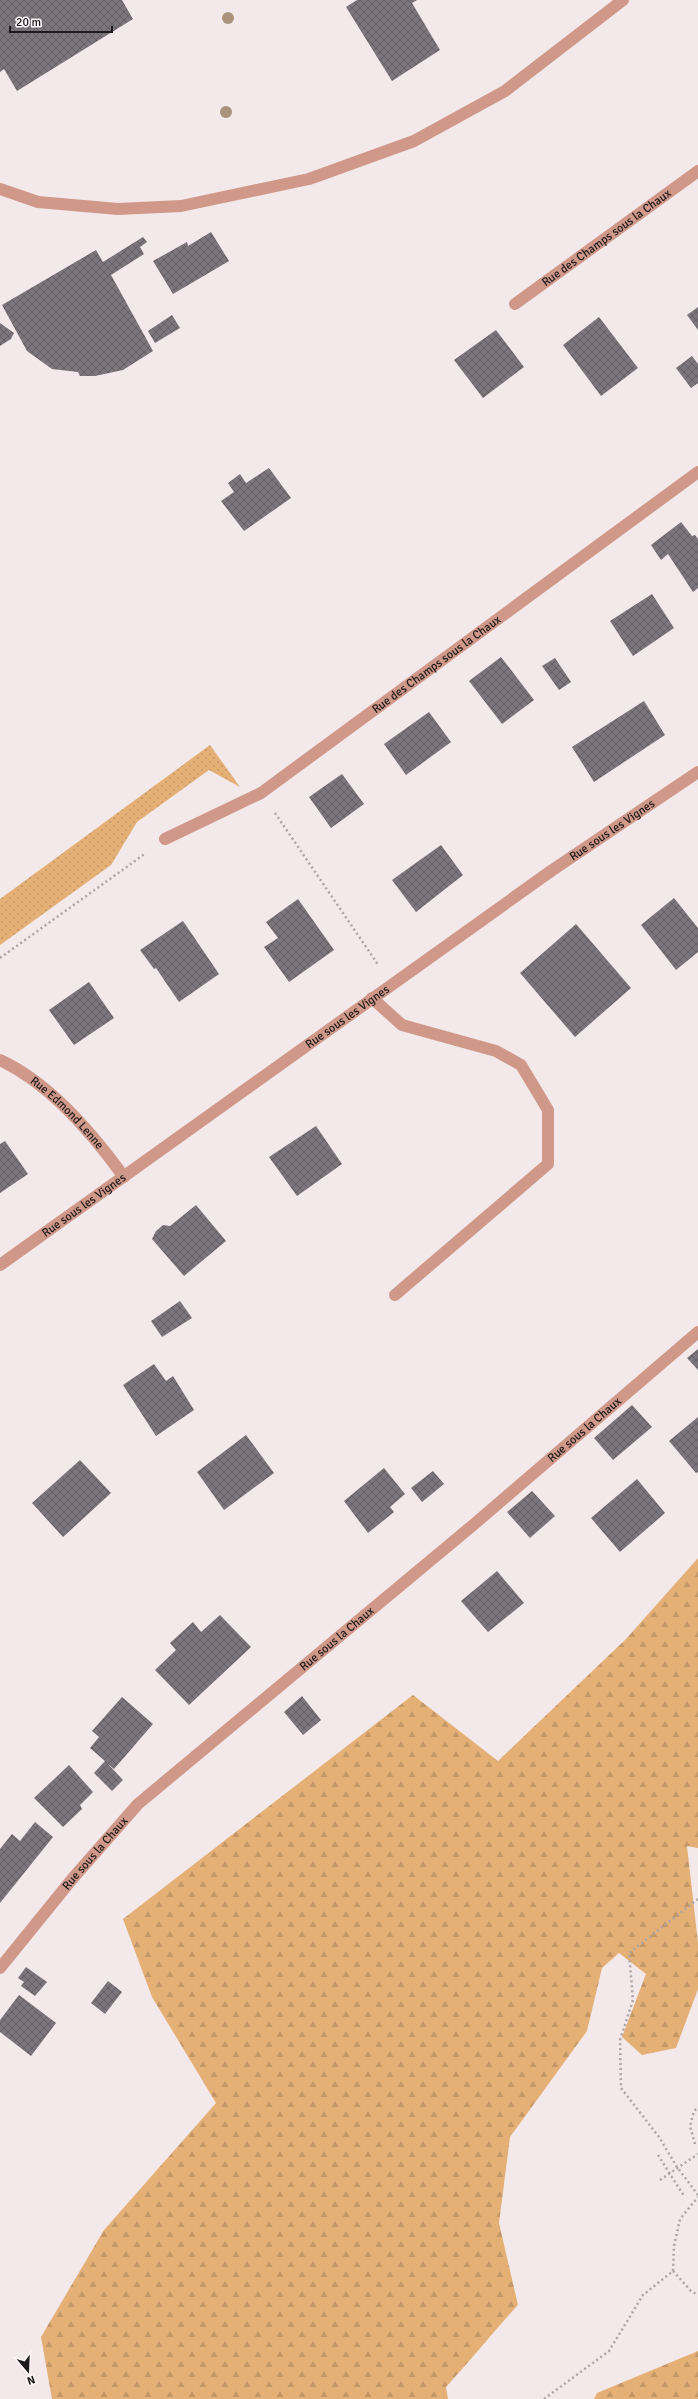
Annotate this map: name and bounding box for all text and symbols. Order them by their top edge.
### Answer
scale bar [10,8,112,34]
text: 20 m [16,15,41,30]
street label: Rue des Champs sous la Chaux [539,185,674,290]
street label: Rue des Champs sous la Chaux [369,612,504,717]
street label: Rue sous les Vignes [566,796,658,864]
street label: Rue sous les Vignes [302,981,392,1052]
street label: Rue Edmond Lenne [27,1073,107,1152]
street label: Rue sous les Vignes [39,1170,129,1240]
street label: Rue sous la Chaux [544,1393,625,1465]
street label: Rue sous la Chaux [296,1603,377,1674]
street label: Rue sous la Chaux [59,1813,131,1893]
north arrow [8,2351,48,2391]
text: N [25,2373,37,2387]

